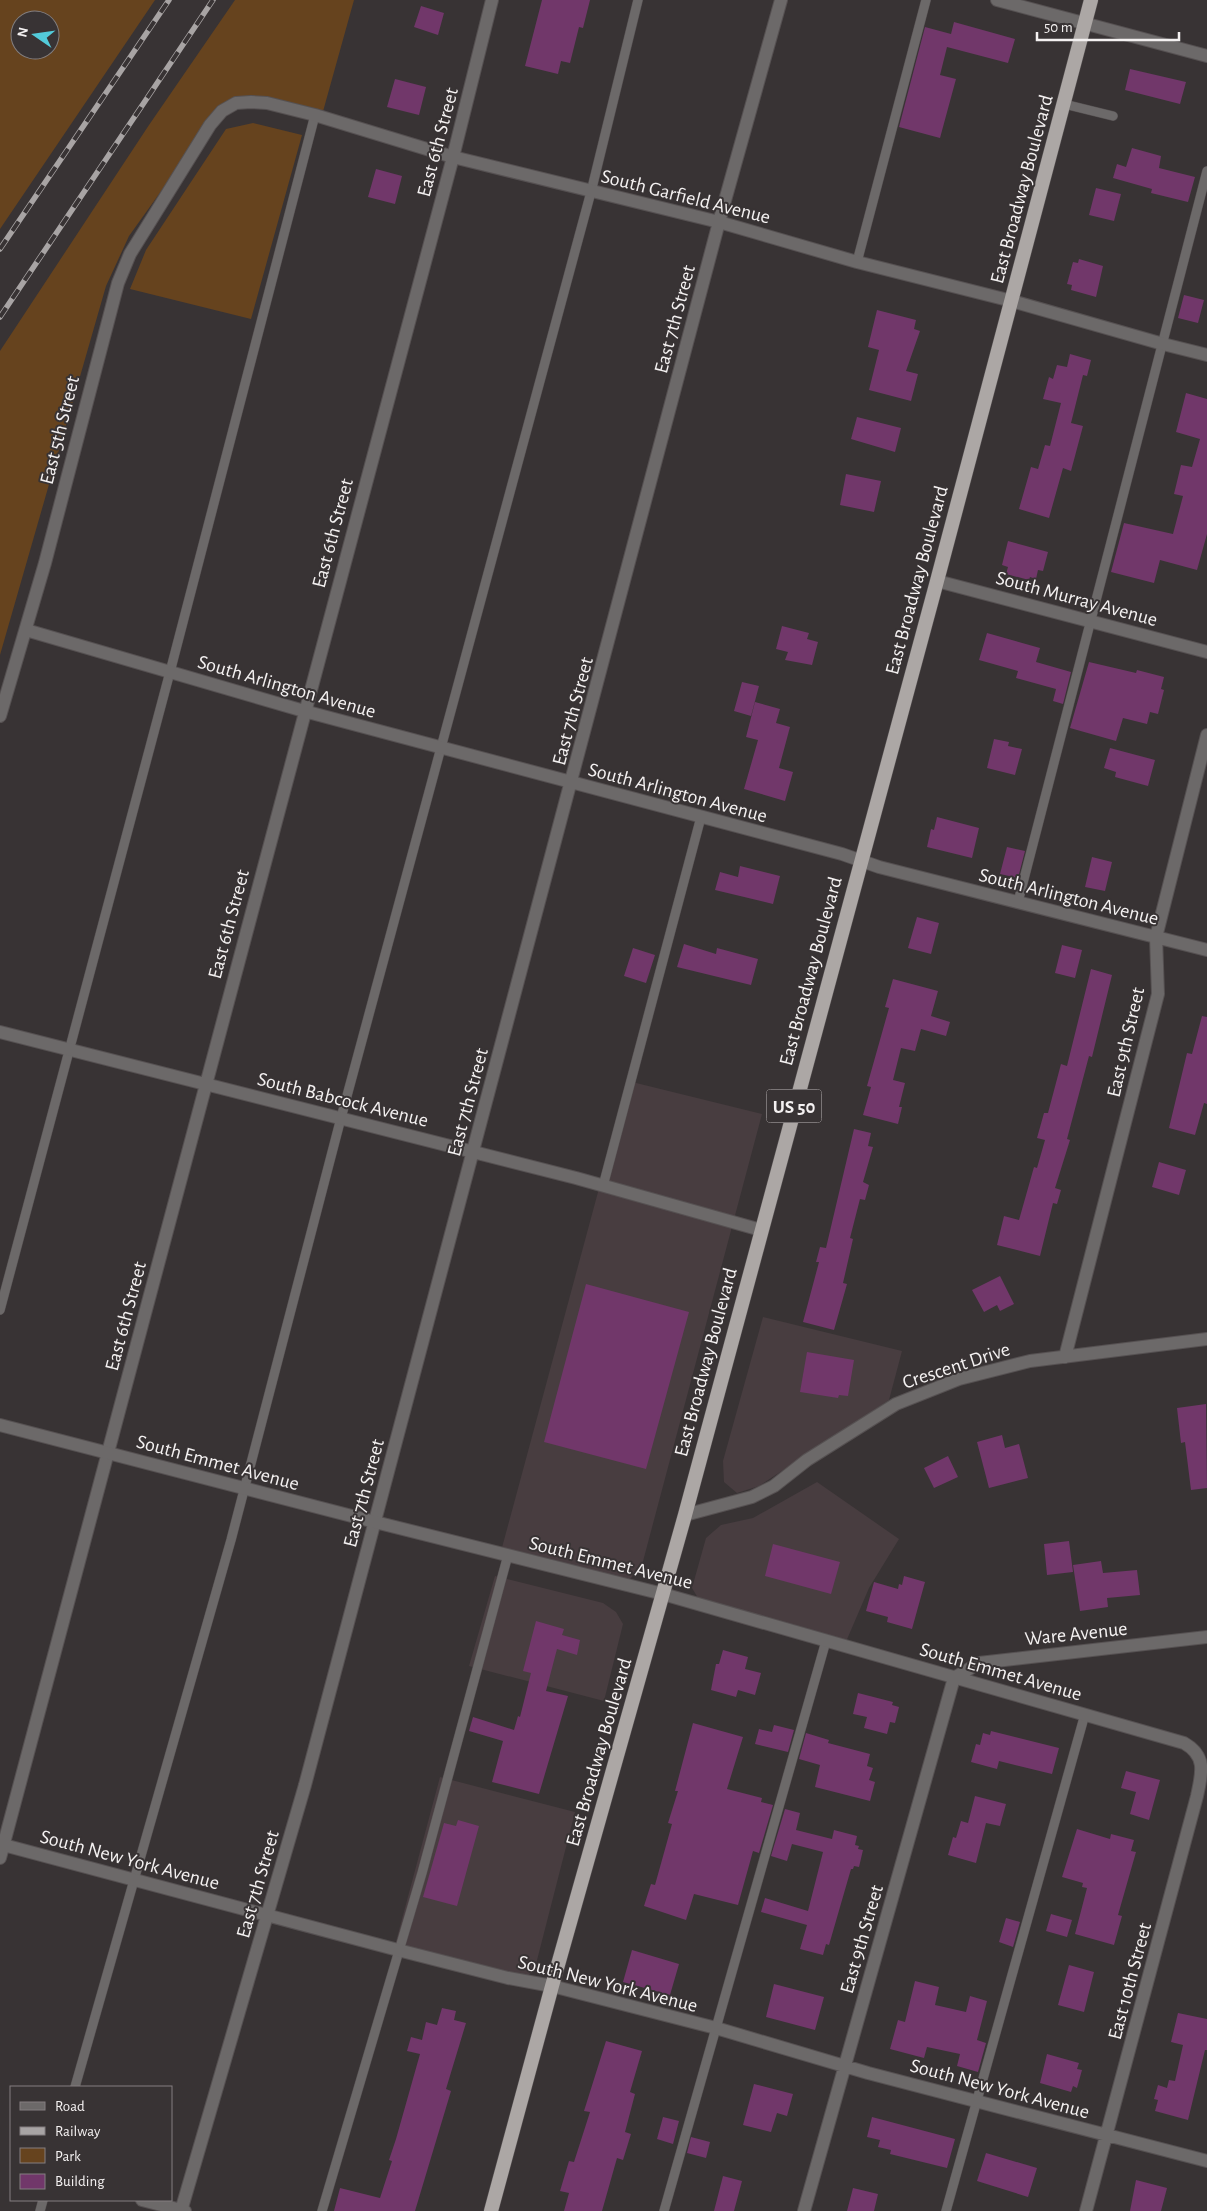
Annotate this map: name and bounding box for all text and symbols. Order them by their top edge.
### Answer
north arrow [10,10,60,60]
scale bar [1037,10,1180,42]
text: 50 m [1044,20,1073,35]
text: N [15,26,31,39]
street label: East 6th Street [414,85,462,199]
street label: East Broadway Boulevard [987,93,1057,286]
street label: South Garfield Avenue [599,166,772,228]
street label: East 7th Street [651,262,699,375]
street label: East 5th Street [37,373,83,487]
street label: East 6th Street [309,476,357,590]
street label: East Broadway Boulevard [882,484,952,677]
street label: South Murray Avenue [994,568,1160,630]
street label: South Arlington Avenue [195,652,378,722]
street label: East 7th Street [549,654,597,767]
street label: South Arlington Avenue [586,759,769,826]
street label: South Arlington Avenue [977,865,1161,929]
street label: East 6th Street [205,867,253,981]
street label: East Broadway Boulevard [776,875,846,1068]
street label: East 9th Street [1104,985,1148,1099]
street label: East 7th Street [444,1045,492,1158]
street label: South Babcock Avenue [255,1069,430,1131]
road number: US 50 [766,1090,822,1122]
street label: East 6th Street [102,1259,150,1373]
street label: East Broadway Boulevard [671,1266,741,1459]
street label: Crescent Drive [900,1339,1012,1393]
street label: South Emmet Avenue [134,1432,301,1494]
street label: East 7th Street [340,1436,388,1549]
street label: South Emmet Avenue [527,1533,694,1593]
street label: Ware Avenue [1024,1619,1128,1649]
street label: South Emmet Avenue [917,1639,1084,1705]
street label: East Broadway Boulevard [563,1656,635,1849]
street label: South New York Avenue [38,1826,221,1894]
street label: East 7th Street [233,1828,283,1940]
street label: East 9th Street [837,1882,887,1996]
street label: East 10th Street [1105,1920,1155,2042]
street label: South New York Avenue [516,1952,700,2016]
street label: South New York Avenue [908,2055,1091,2123]
legend [10,2086,172,2201]
text: Road [55,2099,85,2114]
text: Railway [55,2124,101,2139]
text: Park [55,2149,81,2164]
text: Building [55,2174,105,2189]

